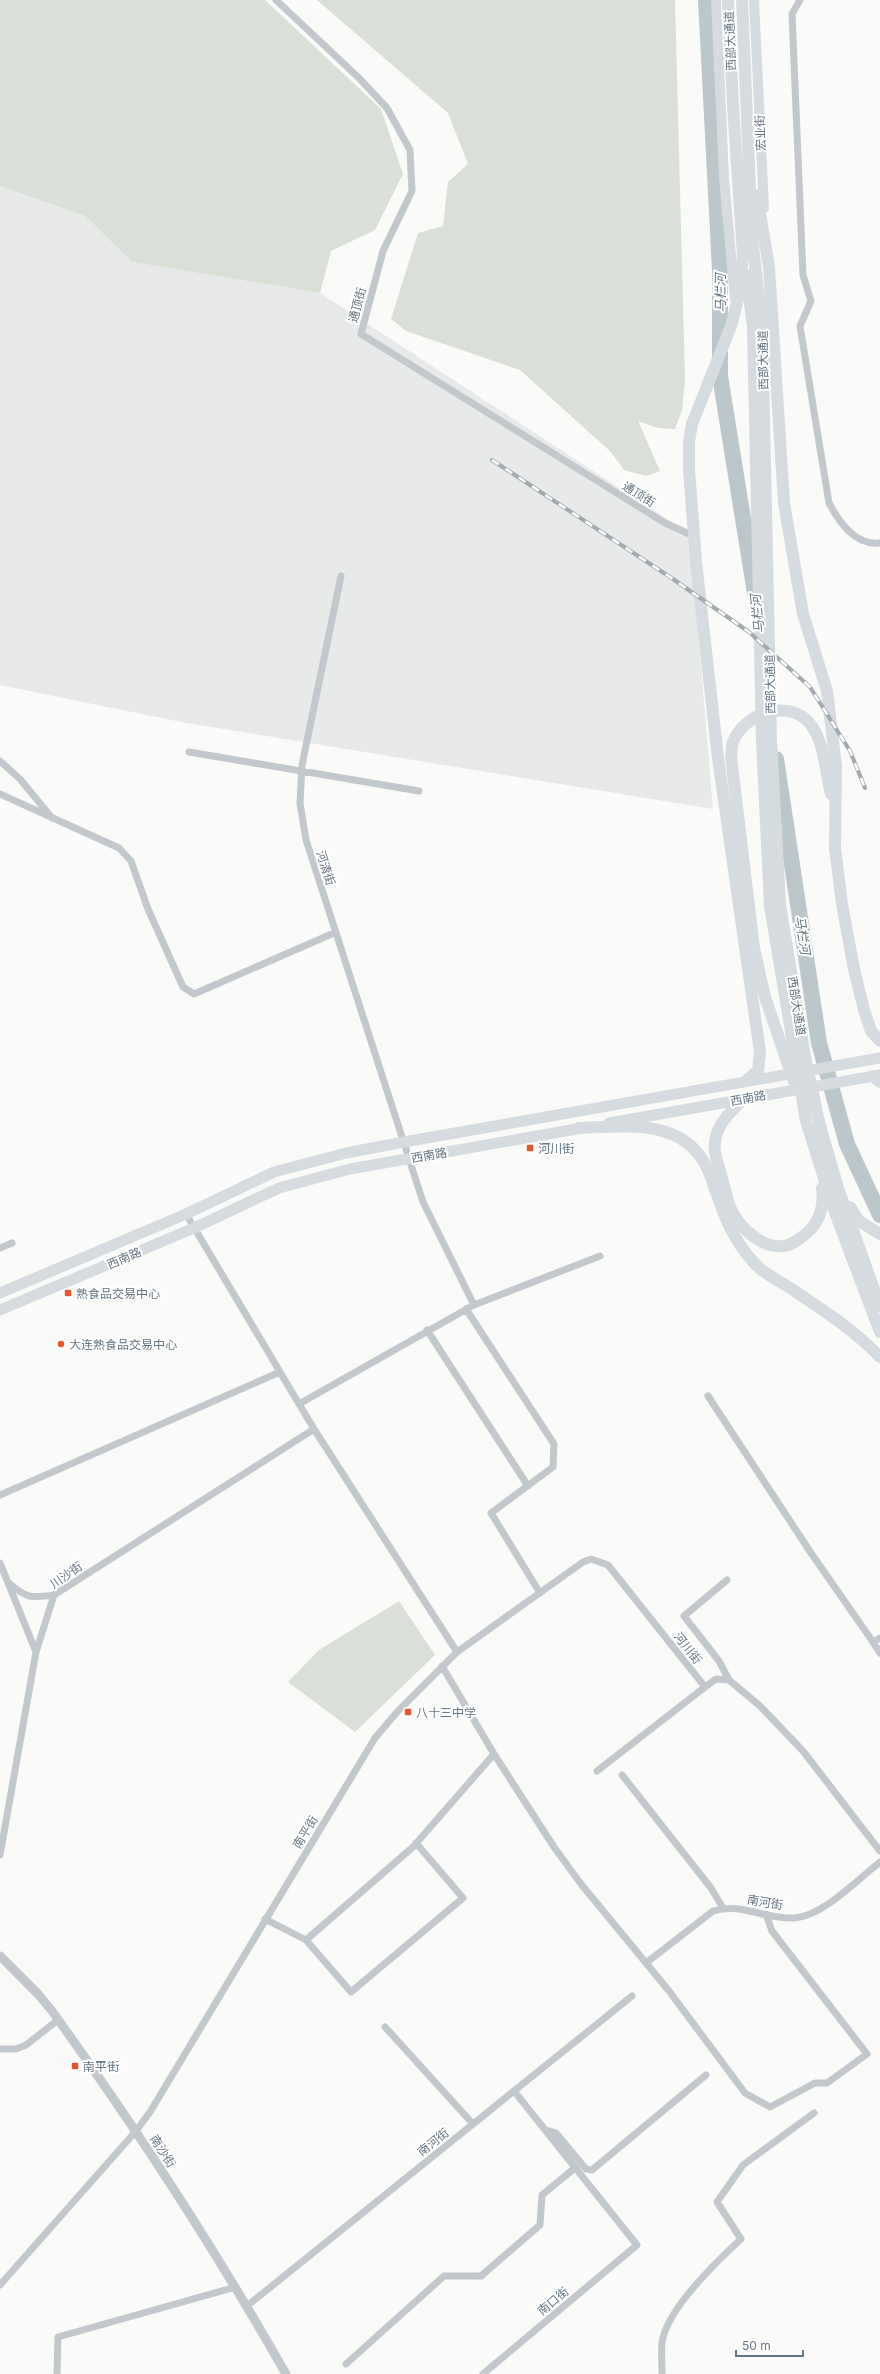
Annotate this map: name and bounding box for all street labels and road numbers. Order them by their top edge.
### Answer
street label: 西部大通道 [721,11,739,71]
street label: 宏业街 [752,115,768,151]
street label: 通顶街 [345,286,369,324]
street label: 西部大通道 [755,330,771,390]
street label: 通顶街 [620,478,658,510]
street label: 西部大通道 [762,654,778,714]
street label: 河清街 [313,849,339,887]
street label: 西部大通道 [785,975,809,1037]
street label: 西南路 [729,1087,767,1109]
street label: 西南路 [410,1144,448,1166]
street label: 西南路 [104,1244,144,1272]
street label: 川沙街 [47,1559,85,1591]
street label: 河川街 [671,1629,705,1667]
street label: 南平街 [289,1813,321,1851]
street label: 南河街 [746,1891,784,1913]
street label: 南河街 [414,2125,452,2159]
street label: 南沙街 [147,2132,179,2170]
street label: 南口街 [534,2284,572,2318]

